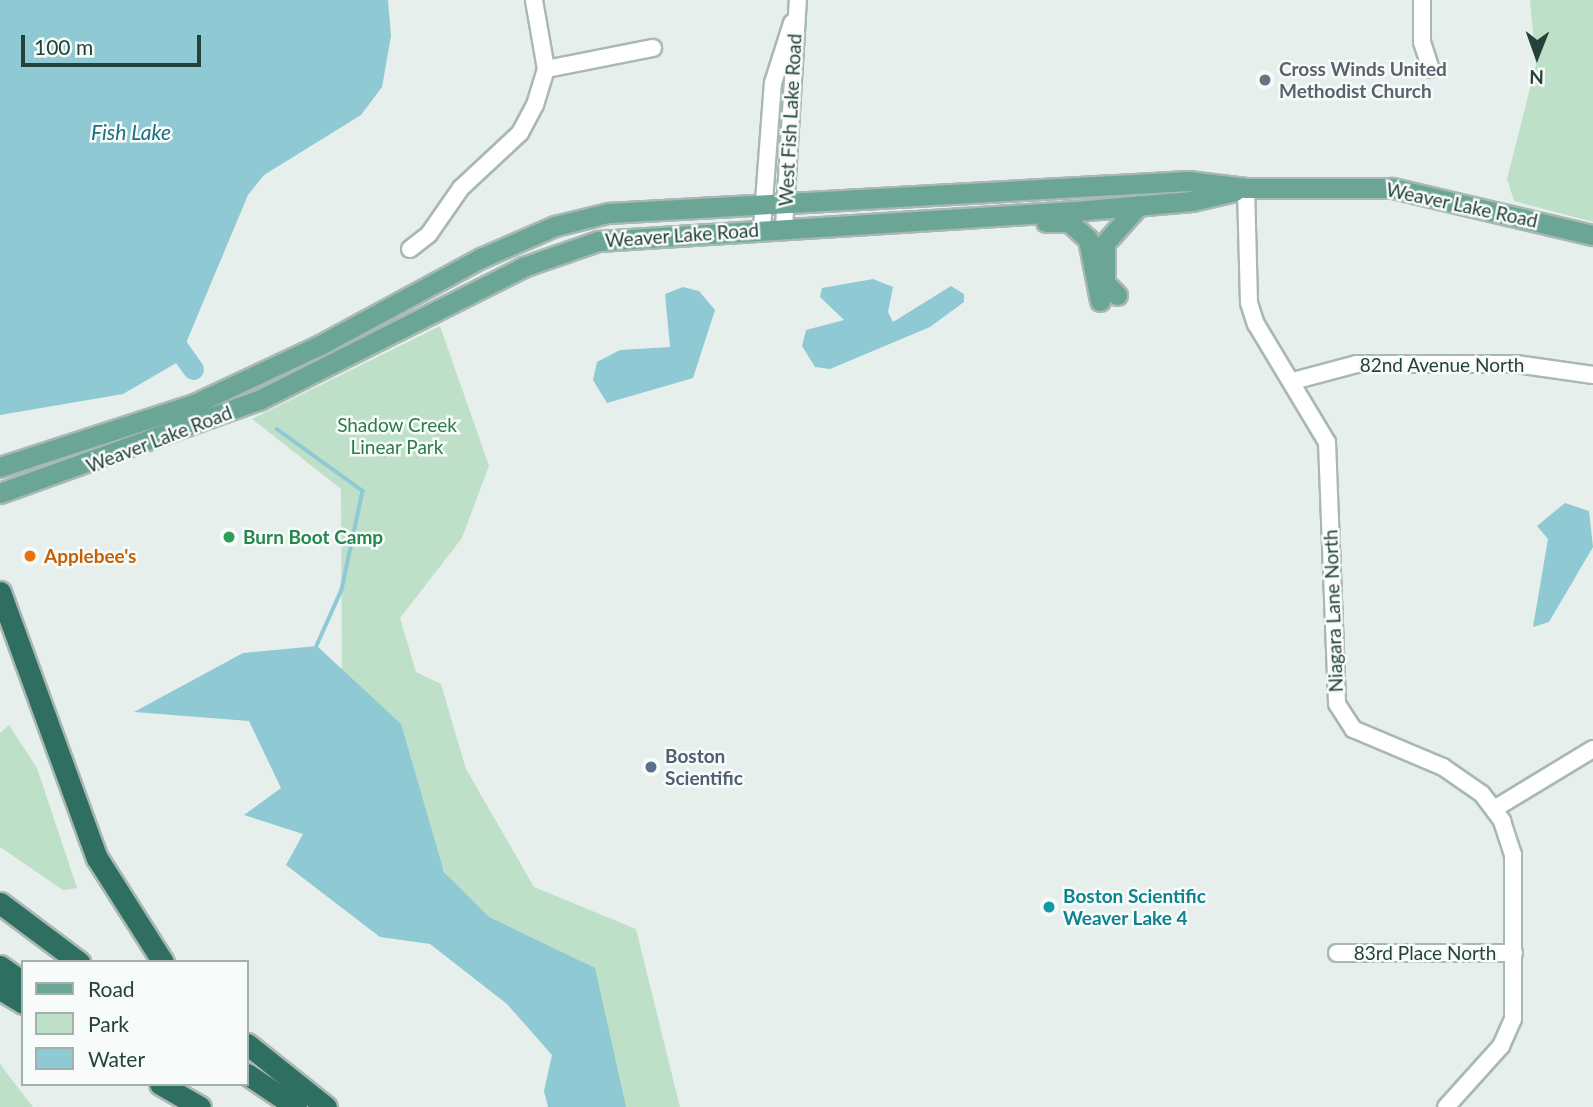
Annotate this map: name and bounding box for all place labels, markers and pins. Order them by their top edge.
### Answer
place label: Cross Winds United Methodist Church [1279,58,1447,102]
marker: Cross Winds United Methodist Church [1257,72,1273,88]
place label: Burn Boot Camp [243,526,383,548]
marker: Burn Boot Camp [221,529,237,545]
place label: Applebee's [44,545,136,567]
marker: Applebee's [22,548,38,564]
place label: Boston Scientific [665,745,743,789]
marker: Boston Scientific [643,759,659,775]
place label: Boston Scientific Weaver Lake 4 [1063,885,1206,929]
marker: Boston Scientific Weaver Lake 4 [1041,899,1057,915]

